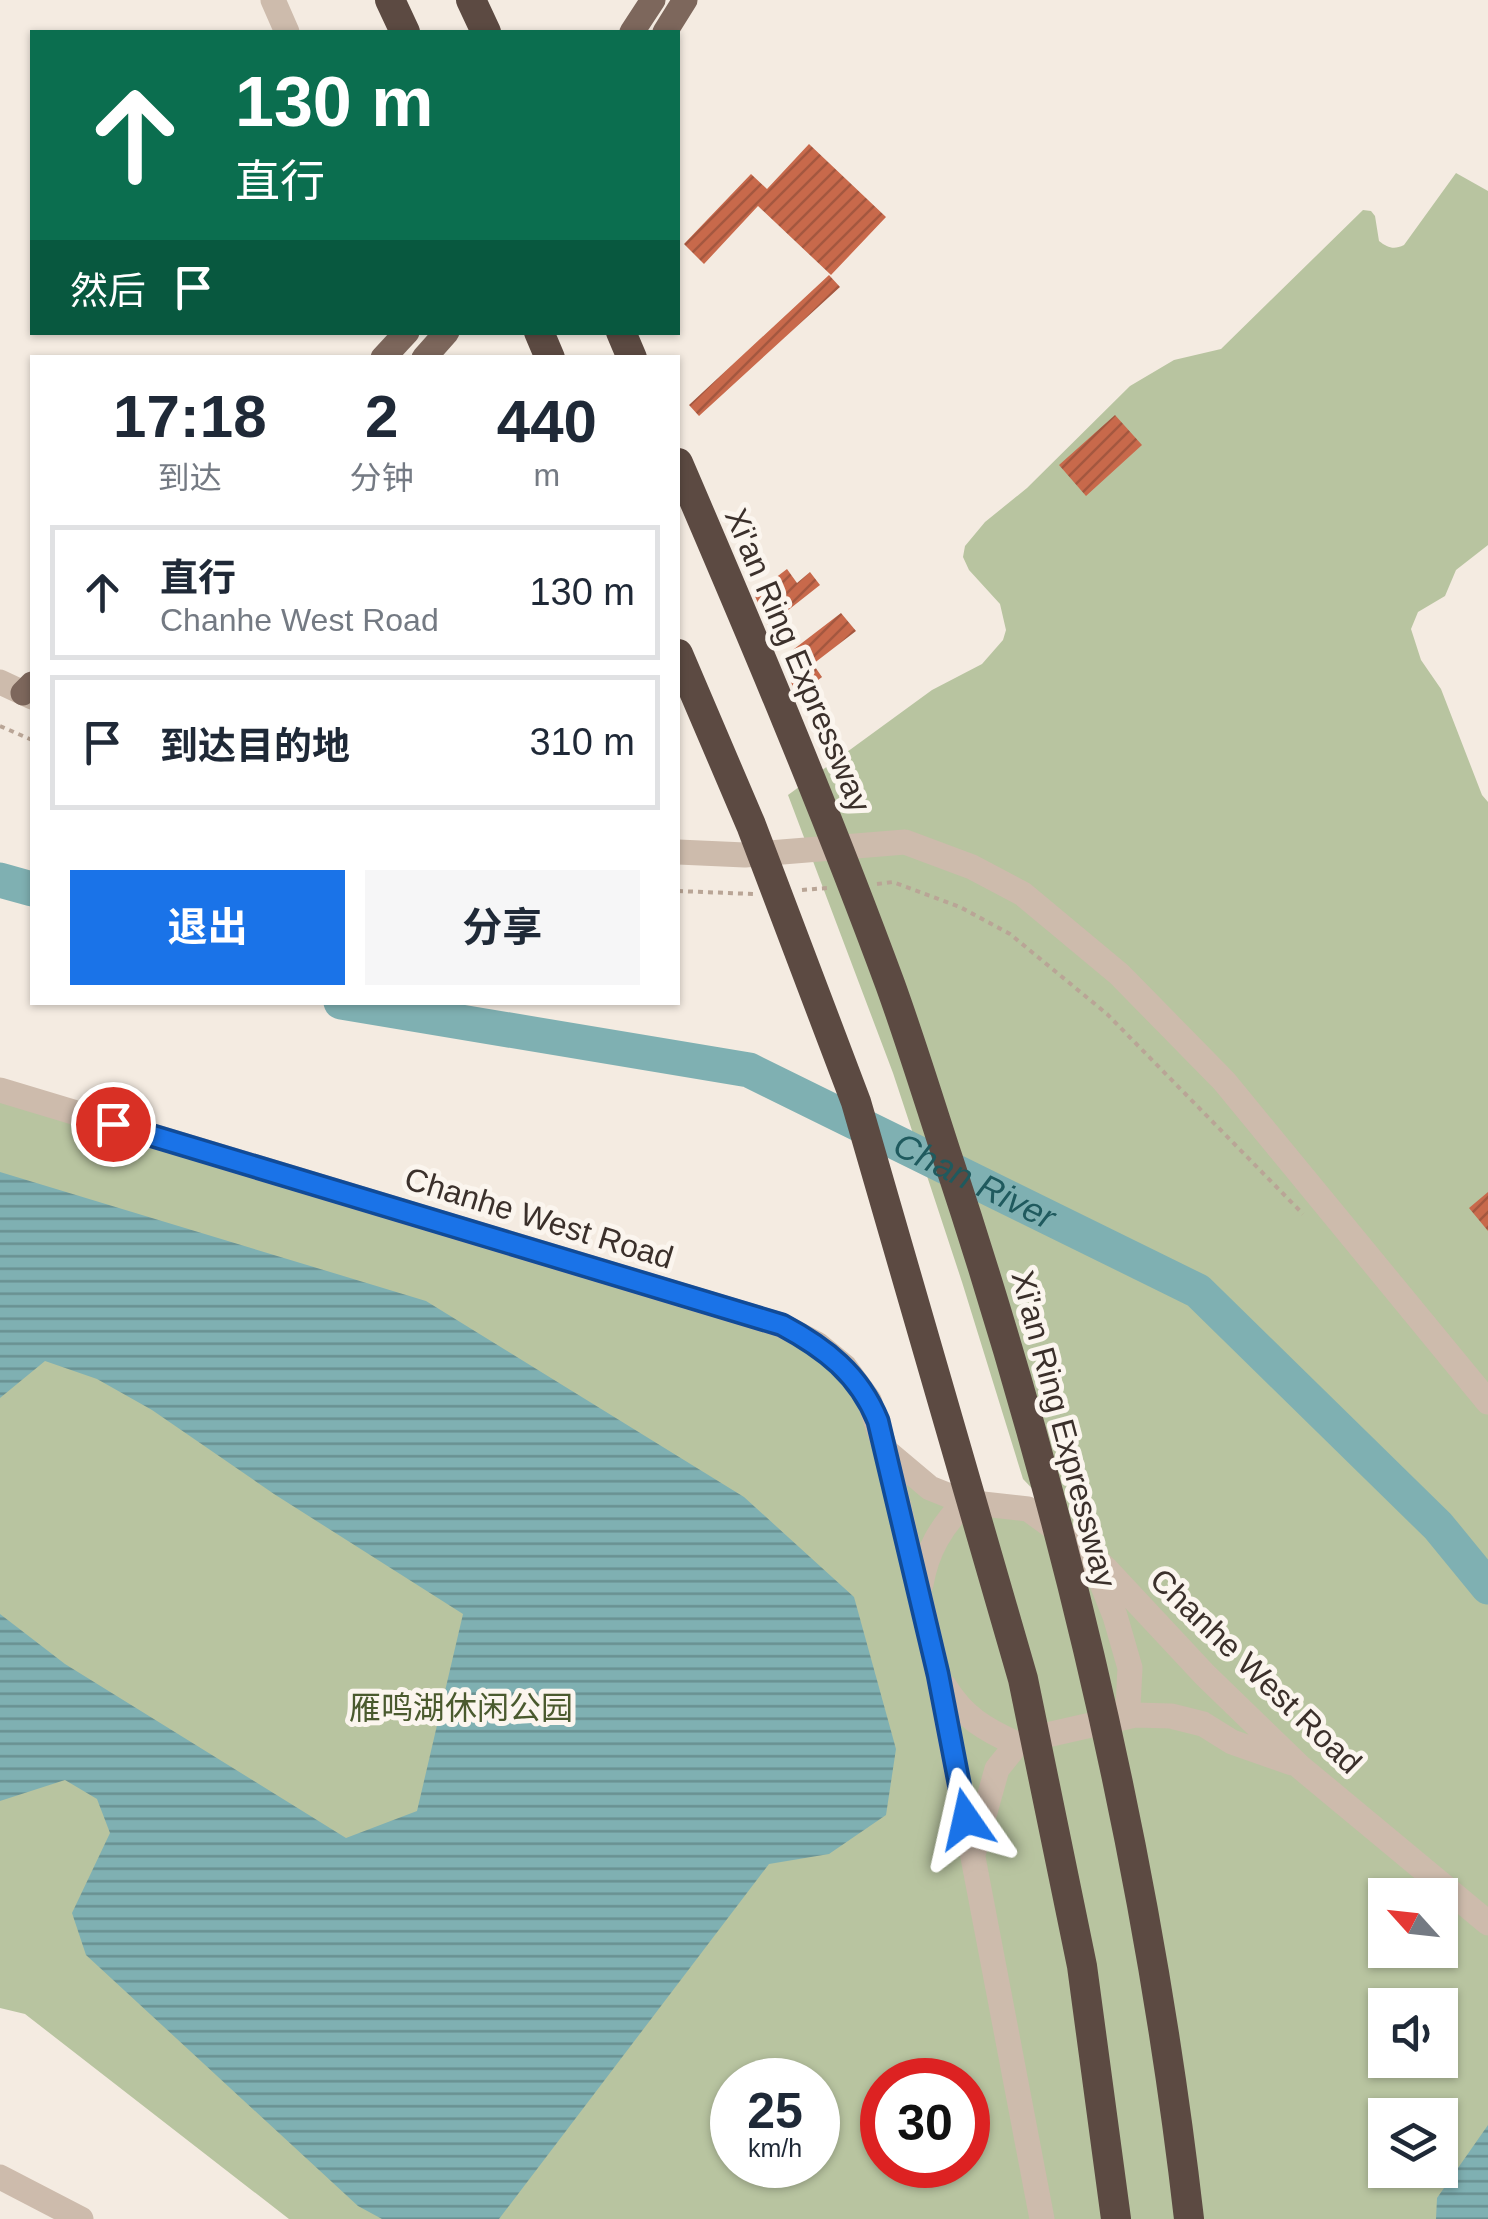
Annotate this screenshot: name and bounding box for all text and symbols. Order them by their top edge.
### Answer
text: 130 m [235,63,433,141]
icon: ahead [70,70,200,200]
text: 直行 [235,156,325,207]
icon: arrive [166,260,221,315]
text: 然后 [70,270,146,312]
text: 17:18 [113,383,267,450]
text: 2 [365,383,398,450]
text: 440 [497,388,597,455]
text: m [533,457,560,493]
text: 到达 [158,460,222,496]
text: 分钟 [350,460,414,496]
street label: Xi'an Ring Expressway [718,503,878,817]
text: 直行 [160,557,236,599]
icon: ahead [75,565,130,620]
text: 130 m [529,571,635,613]
text: Chanhe West Road [160,602,439,638]
icon: arrive [75,715,130,770]
text: 310 m [529,721,635,763]
text: 到达目的地 [160,725,350,767]
button: 退出 [70,870,345,985]
button: 分享 [365,870,640,985]
pin [71,1082,156,1167]
icon: arrive [86,1097,141,1152]
water label: Chan River [888,1124,1063,1237]
street label: Chanhe West Road [400,1160,678,1276]
street label: Xi'an Ring Expressway [1004,1267,1124,1591]
street label: Chanhe West Road [1143,1561,1369,1781]
park label: 雁鸣湖休闲公园 [349,1690,573,1726]
position arrow [914,1767,1018,1871]
north arrow [1368,1878,1458,1968]
map controls [1368,1878,1458,2188]
button: sound [1368,1988,1458,2078]
speed limit sign: 30 [860,2058,990,2188]
text: 25 [747,2083,803,2139]
button: layers [1368,2098,1458,2188]
text: km/h [748,2134,802,2162]

